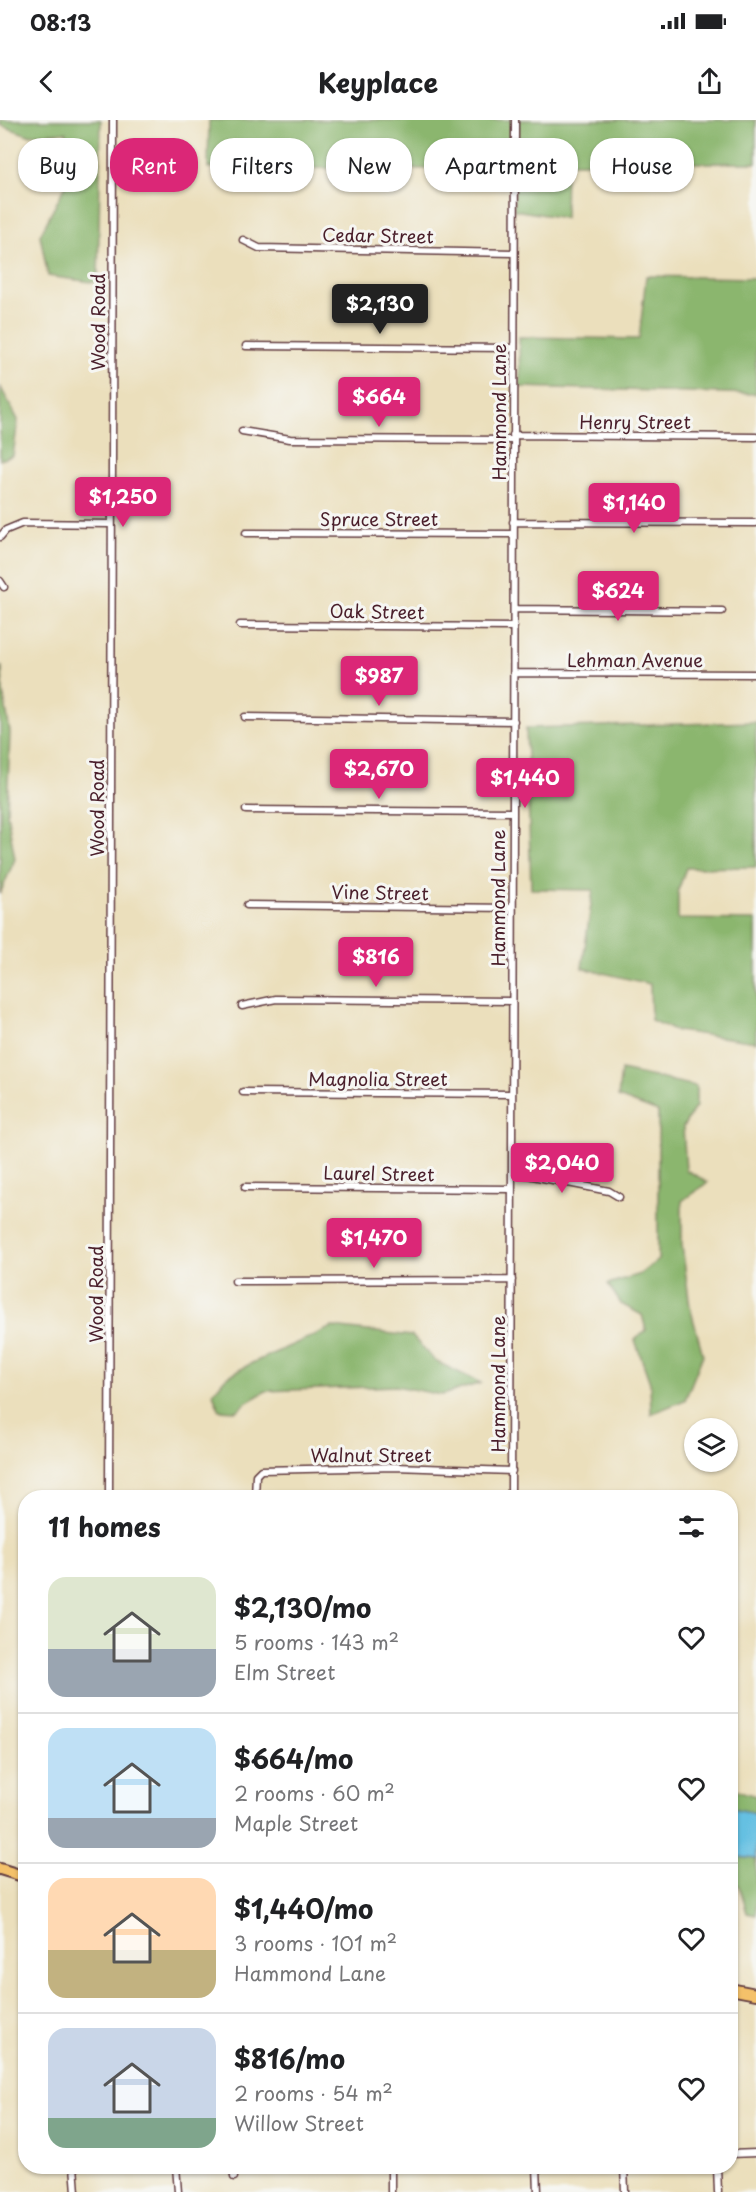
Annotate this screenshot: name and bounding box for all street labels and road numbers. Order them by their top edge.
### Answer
street label: Cedar Street [322,221,434,249]
street label: Wood Road [84,273,111,371]
street label: Hammond Lane [485,344,512,481]
street label: Henry Street [579,408,691,435]
street label: Spruce Street [320,505,438,532]
street label: Oak Street [329,597,425,625]
street label: Lehman Avenue [567,646,703,673]
street label: Wood Road [83,759,110,857]
street label: Hammond Lane [484,830,511,967]
street label: Vine Street [331,878,429,906]
street label: Magnolia Street [308,1065,448,1092]
street label: Laurel Street [323,1159,435,1187]
street label: Wood Road [82,1245,109,1343]
street label: Hammond Lane [484,1316,511,1453]
street label: Walnut Street [310,1441,432,1468]

